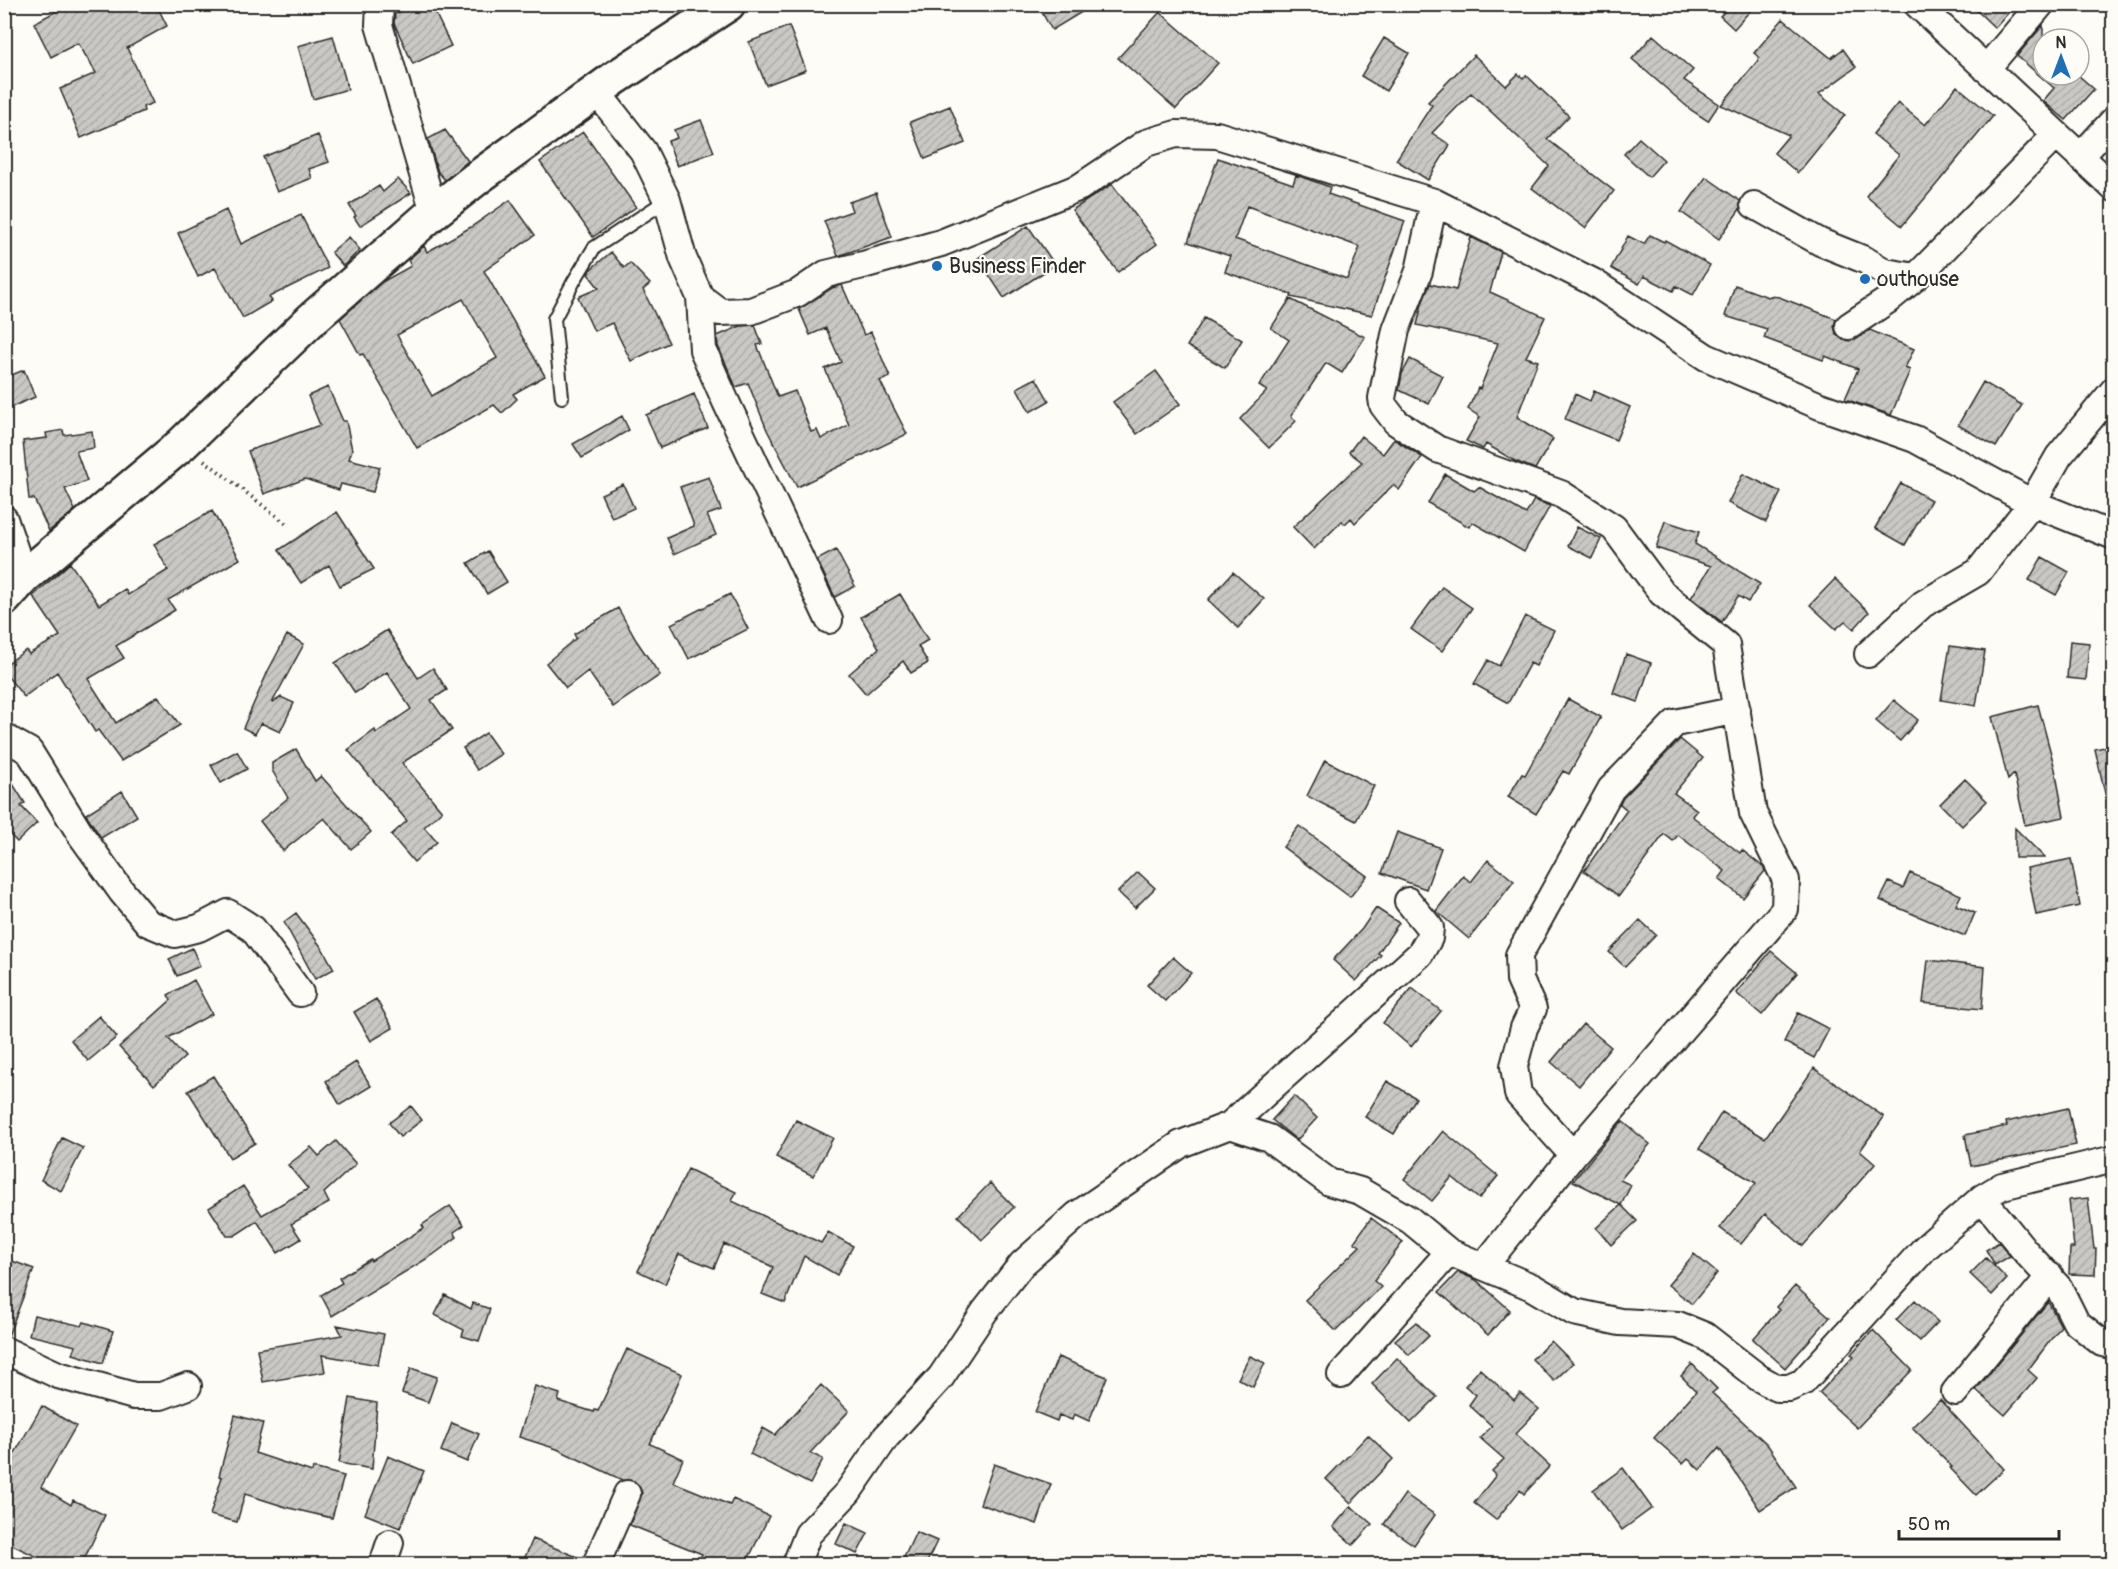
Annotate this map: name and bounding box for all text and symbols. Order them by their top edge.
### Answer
north arrow [2031,27,2091,87]
text: N [2056,33,2067,53]
place label: Business Finder [949,253,1087,280]
marker: Business Finder [930,259,944,273]
place label: outhouse [1877,266,1959,293]
marker: outhouse [1858,272,1872,286]
scale bar [1899,1503,2060,1541]
text: 50 m [1908,1513,1950,1536]

